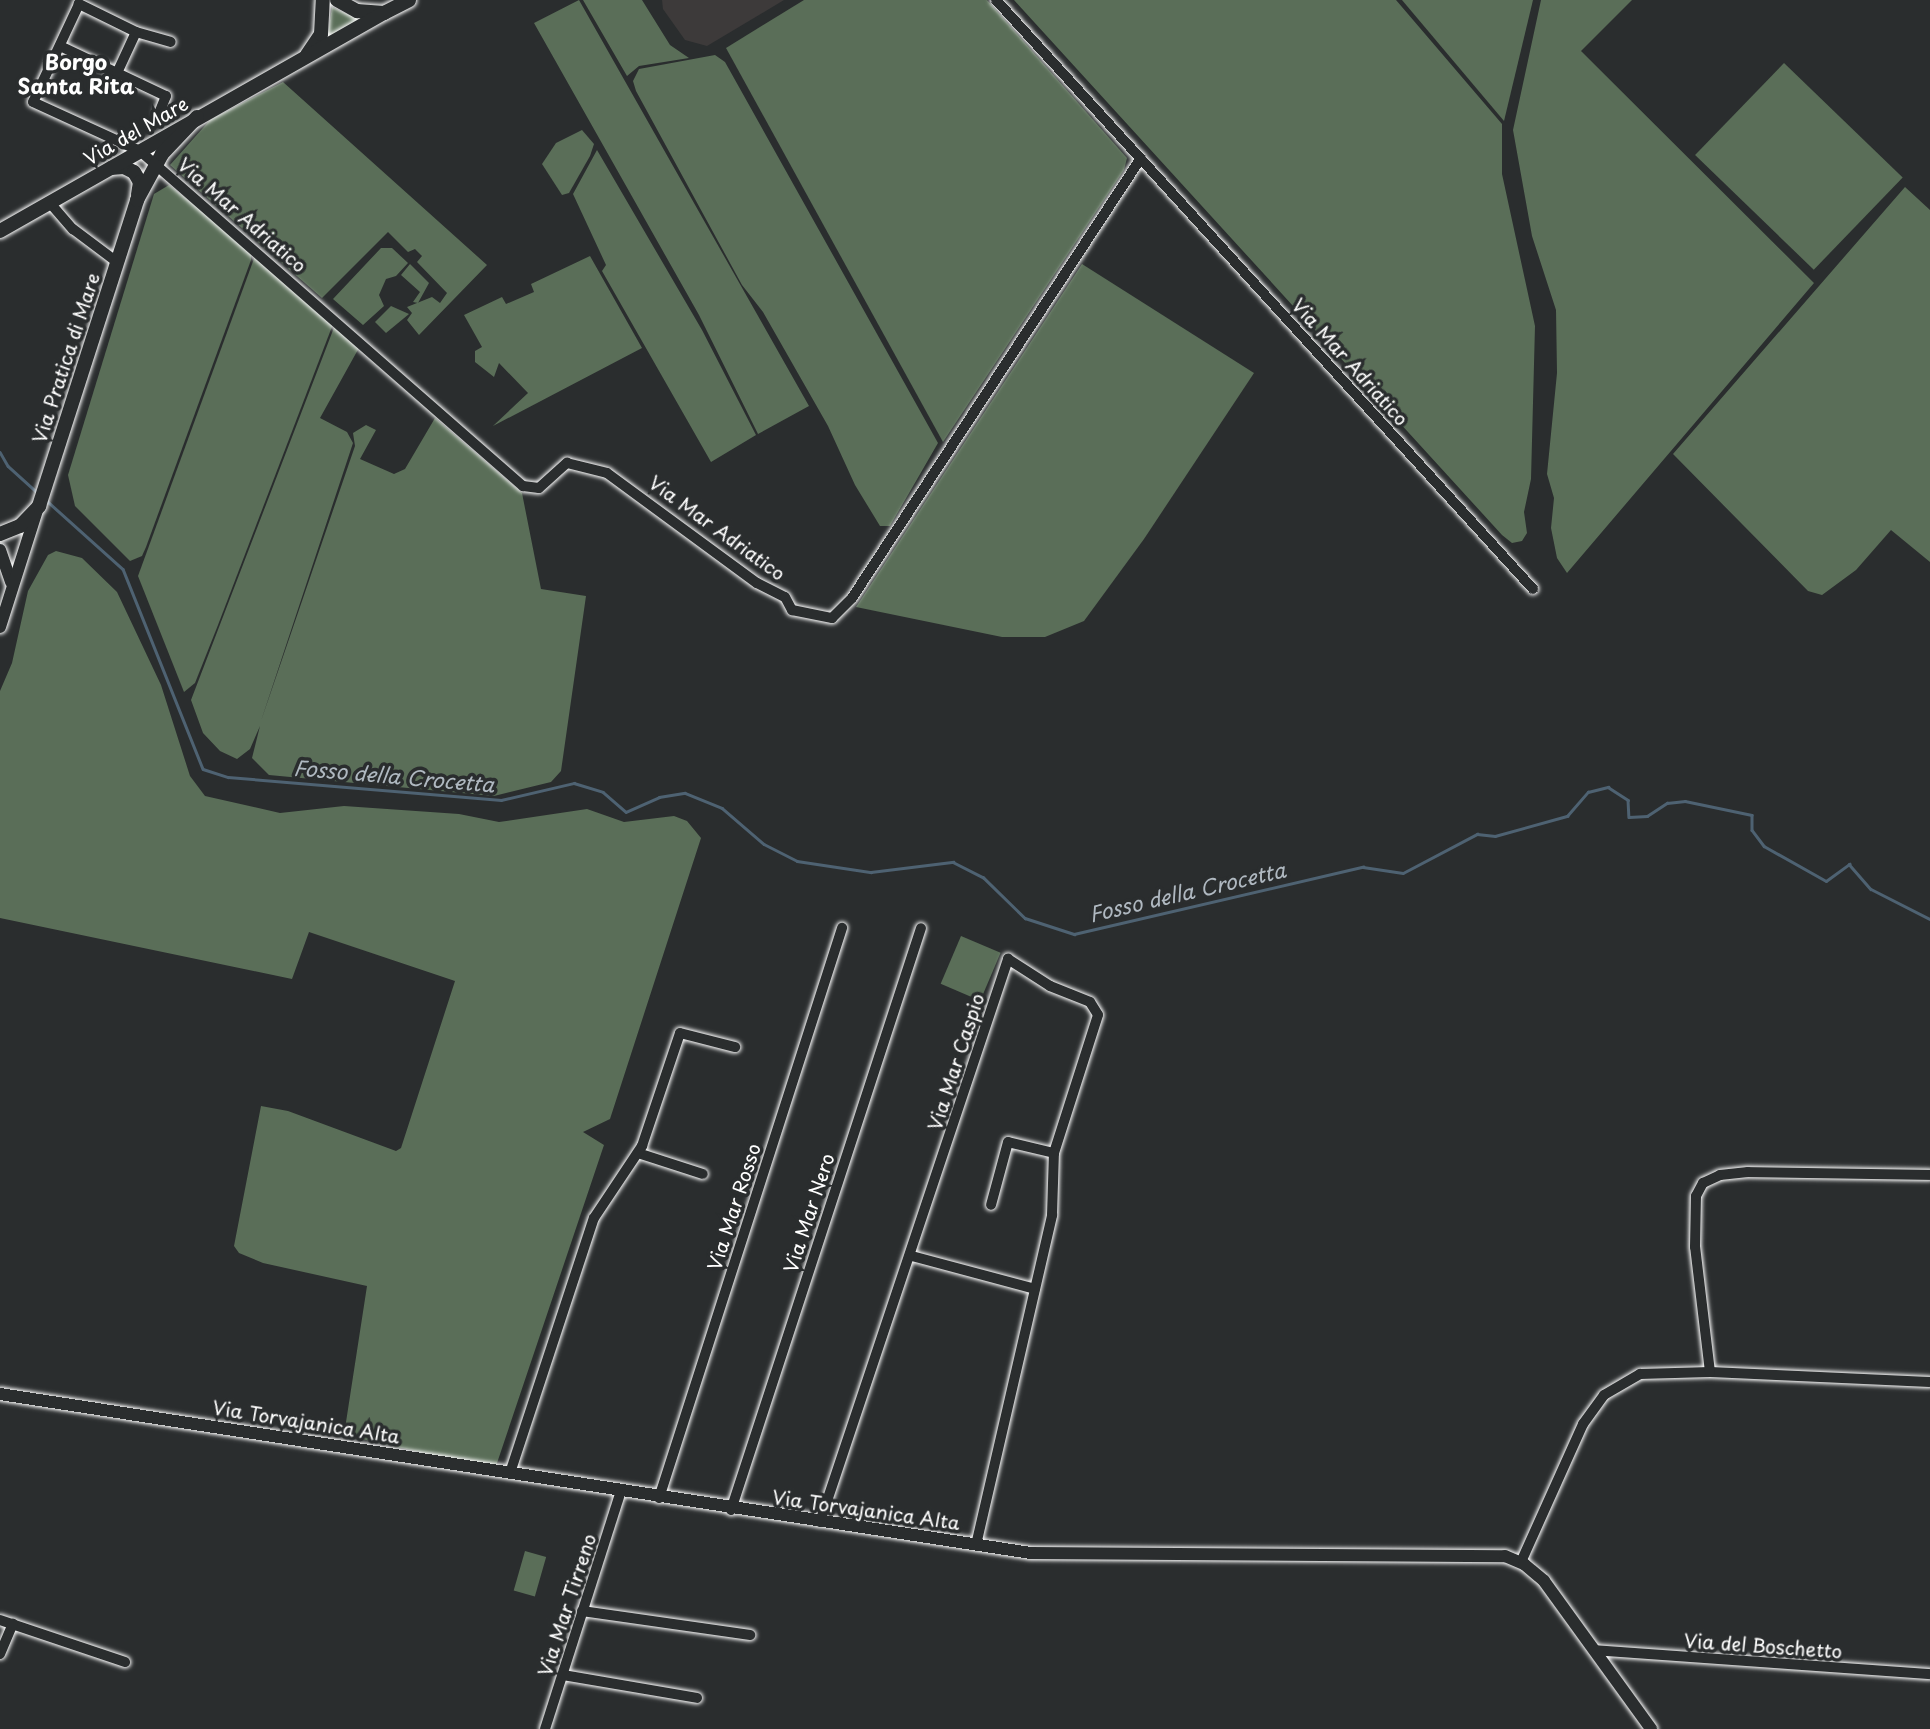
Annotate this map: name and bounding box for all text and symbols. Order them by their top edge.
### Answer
district label: Borgo Santa Rita [18,48,134,98]
street label: Via del Mare [80,92,192,170]
street label: Via Mar Adriatico [172,152,312,278]
street label: Via Pratica di Mare [28,270,104,446]
street label: Via Mar Adriatico [1286,293,1414,431]
street label: Via Mar Adriatico [644,470,790,586]
water label: Fosso della Crocetta [292,754,496,796]
water label: Fosso della Crocetta [1085,856,1289,926]
street label: Via Mar Caspio [923,991,989,1133]
street label: Via Mar Rosso [703,1141,765,1273]
street label: Via Mar Nero [779,1150,839,1276]
street label: Via Torvajanica Alta [211,1396,401,1448]
street label: Via Torvajanica Alta [771,1486,961,1534]
street label: Via Mar Tirreno [533,1531,601,1679]
street label: Via del Boschetto [1683,1629,1843,1663]

